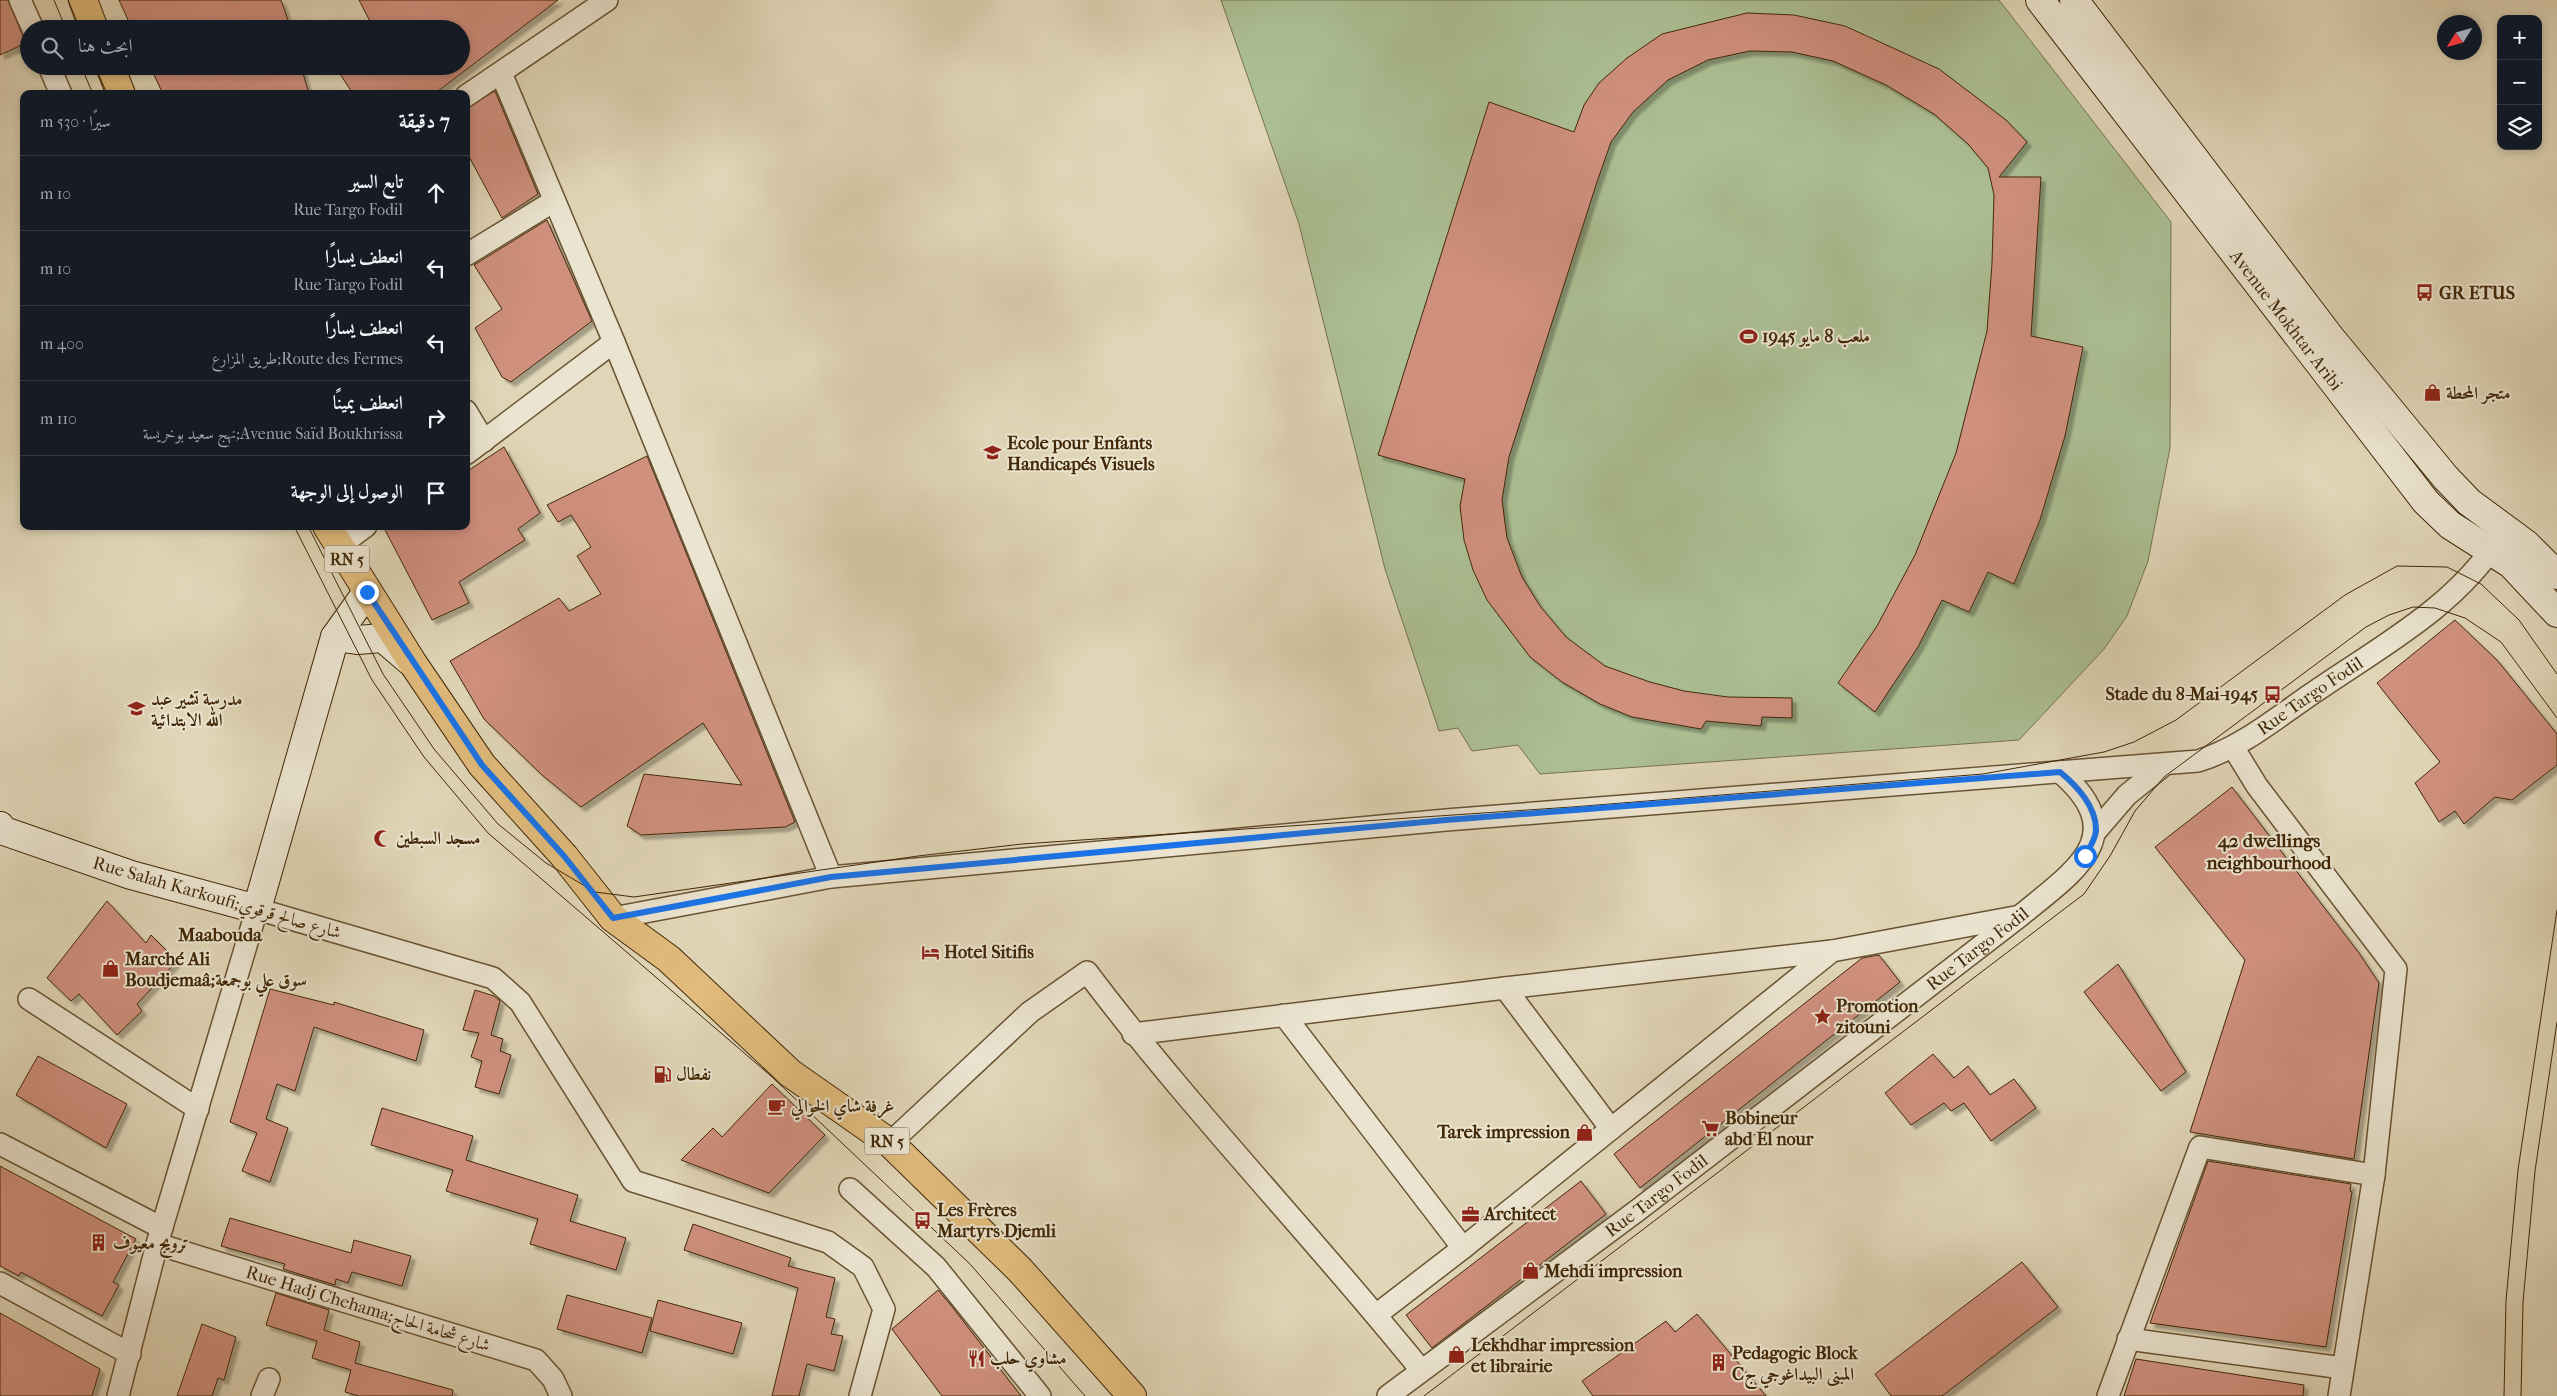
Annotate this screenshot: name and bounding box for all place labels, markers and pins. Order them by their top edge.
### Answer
bus stop icon: GR ETUS [2415,283,2435,303]
place label: GR ETUS [2439,283,2515,304]
sports icon: ملعب 8 مايو 1945 [1738,326,1758,346]
place label: ملعب 8 مايو 1945 [1762,326,1870,348]
shop icon: متجر المحطة [2422,383,2442,403]
place label: متجر المحطة [2446,383,2510,405]
place label: Ecole pour Enfants Handicapés Visuels [1007,433,1155,475]
school or university icon: Ecole pour Enfants Handicapés Visuels [983,443,1003,463]
place label: Stade du 8-Mai-1945 [2105,684,2258,705]
bus stop icon: Stade du 8-Mai-1945 [2262,684,2282,704]
place label: مدرسة تشير عبد الله الابتدائية [151,689,243,731]
school or university icon: مدرسة تشير عبد الله الابتدائية [127,699,147,719]
mosque icon: مسجد السبطين [372,828,392,848]
place label: مسجد السبطين [396,828,480,849]
hotel icon: Hotel Sitifis [920,942,940,962]
place label: Hotel Sitifis [944,942,1034,963]
place label: Marché Ali Boudjemaâ;سوق علي بوجمعة [124,949,307,998]
shop icon: Marché Ali Boudjemaâ;سوق علي بوجمعة [101,959,121,979]
place label: Promotion zitouni [1835,996,1919,1038]
place icon: Promotion zitouni [1812,1006,1832,1026]
fuel station icon: نفطال [652,1064,672,1084]
place label: نفطال [676,1064,711,1085]
cafe icon: غرفة شاي الخوالي [767,1096,787,1116]
place label: غرفة شاي الخوالي [790,1096,894,1121]
place label: Bobineur abd El nour [1725,1108,1814,1150]
supermarket icon: Bobineur abd El nour [1701,1118,1721,1138]
place label: Tarek impression [1436,1122,1571,1143]
shop icon: Tarek impression [1574,1122,1594,1142]
place label: Les Frères Martyrs Djemli [936,1200,1057,1242]
office icon: Architect [1460,1204,1480,1224]
place label: Architect [1483,1204,1557,1225]
bus stop icon: Les Frères Martyrs Djemli [913,1210,933,1230]
building icon: ترويج معيوف [89,1233,109,1253]
place label: ترويج معيوف [113,1233,189,1258]
shop icon: Mehdi impression [1520,1261,1540,1281]
place label: Mehdi impression [1543,1261,1683,1282]
place label: Lekhdhar impression et librairie [1471,1335,1635,1377]
place label: Pedagogic Block Cالمبنى البيداغوجي ج [1732,1343,1858,1390]
shop icon: Lekhdhar impression et librairie [1447,1345,1467,1365]
restaurant icon: مشاوي حلب [966,1348,986,1368]
place label: مشاوي حلب [990,1348,1067,1373]
building icon: Pedagogic Block Cالمبنى البيداغوجي ج [1708,1353,1728,1373]

